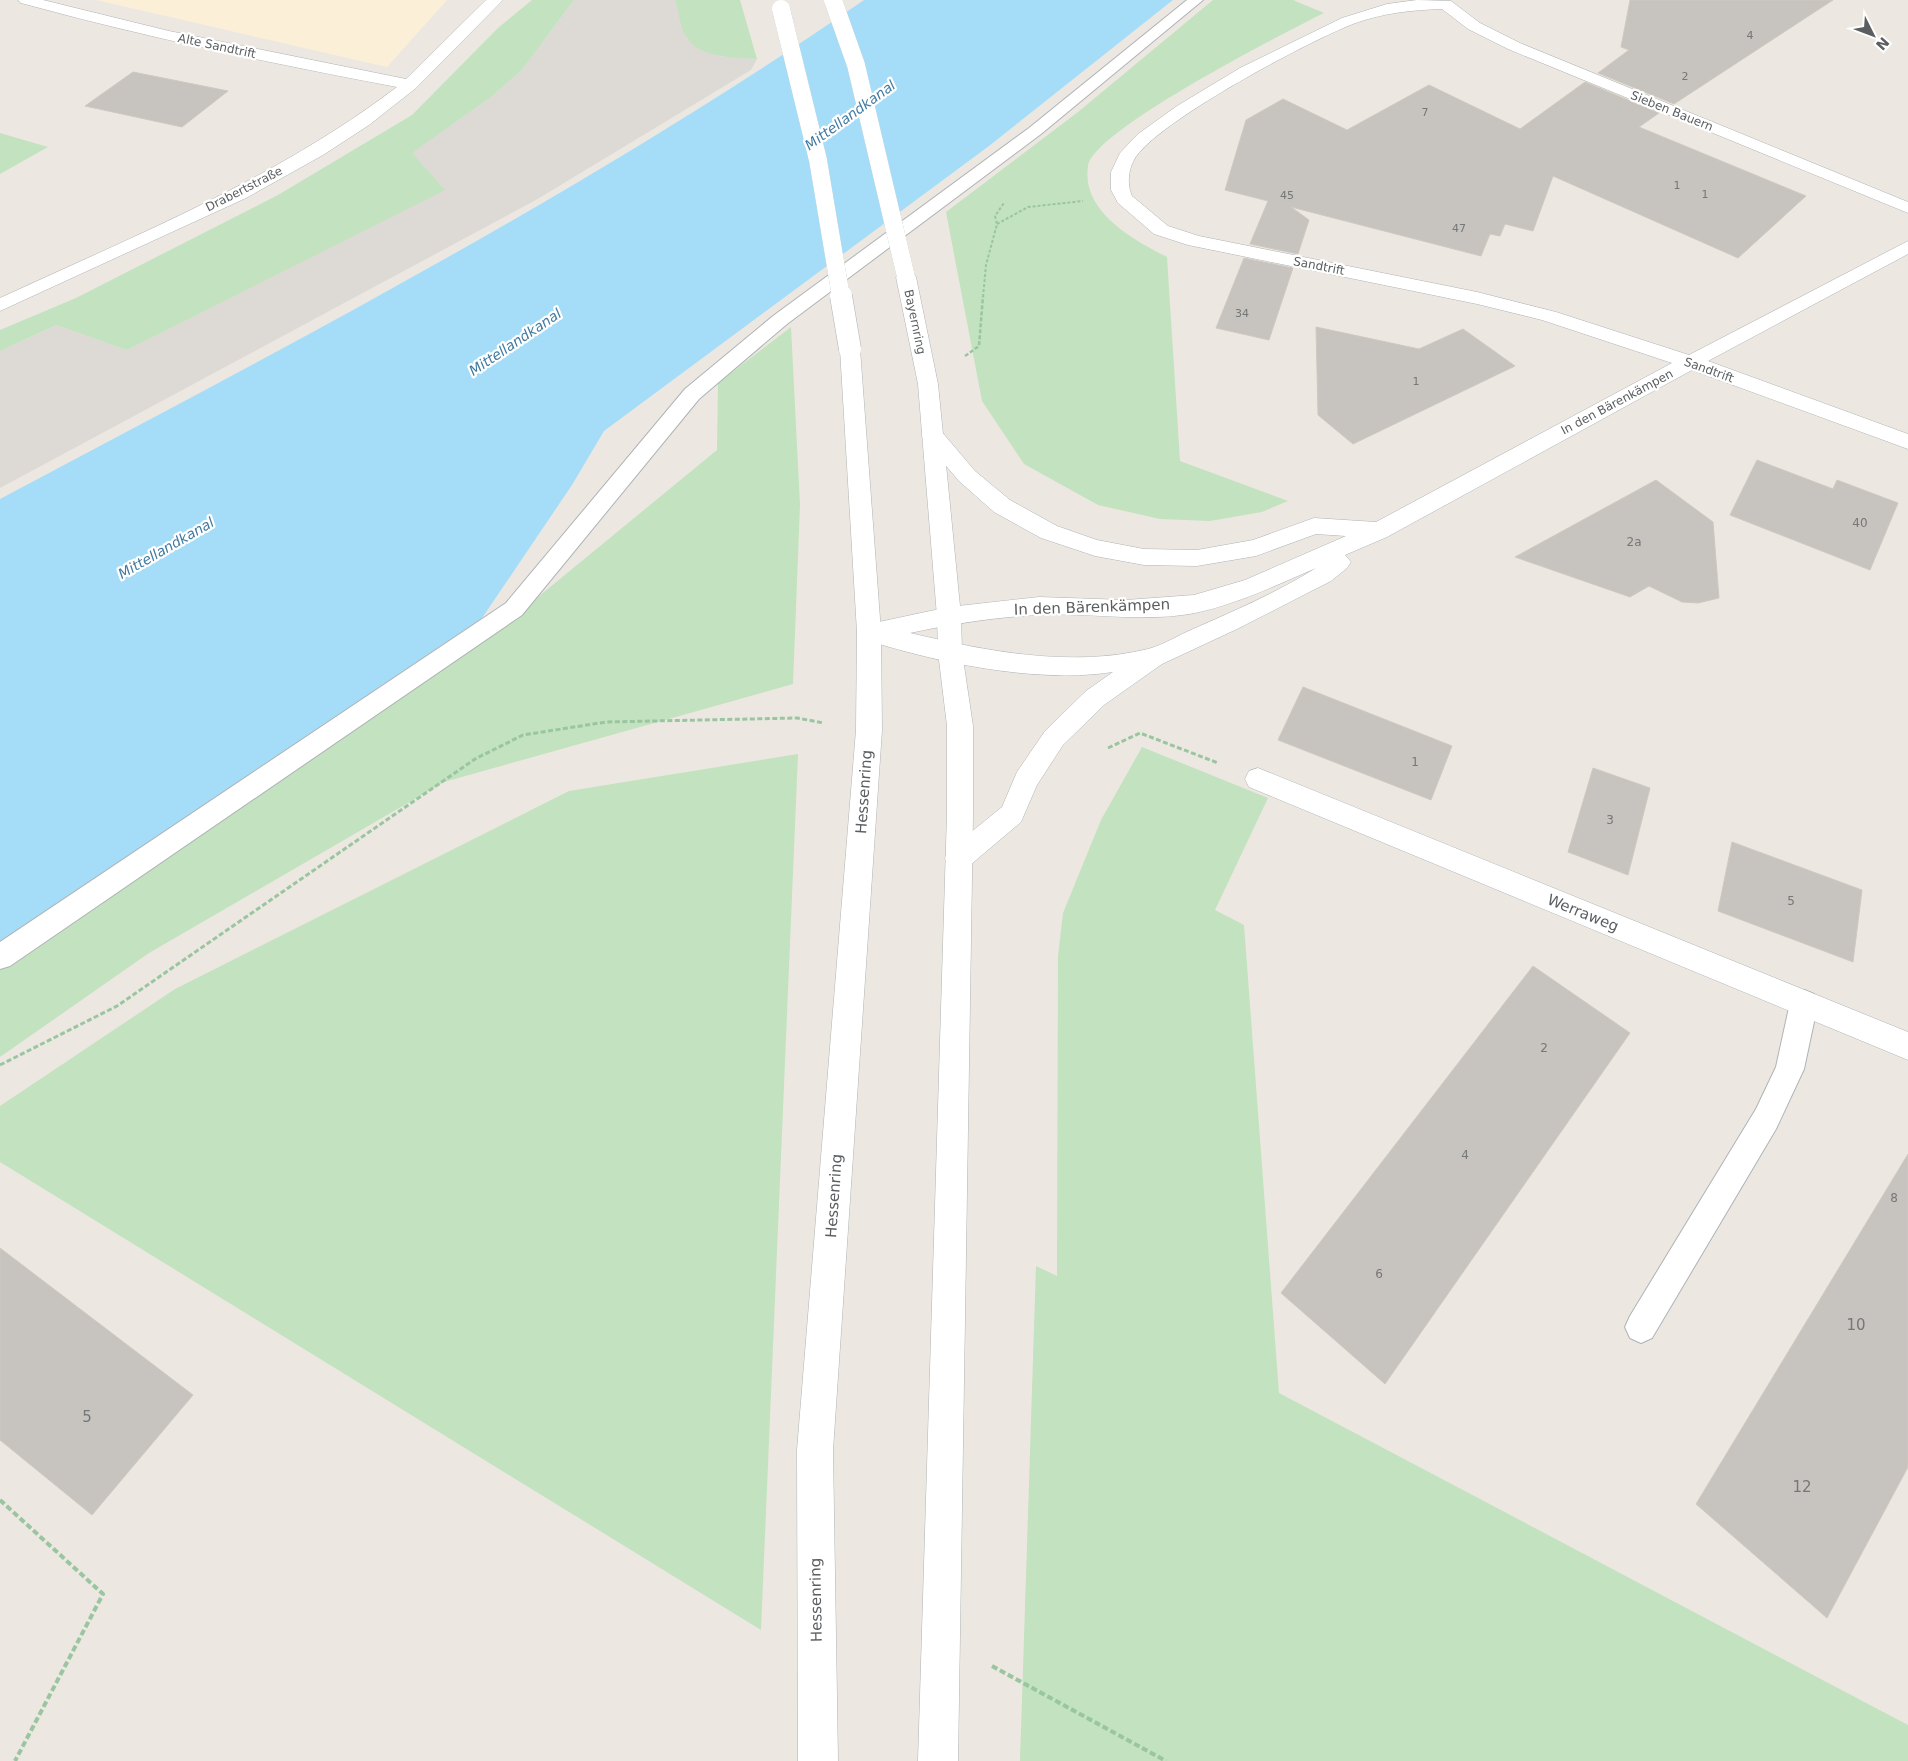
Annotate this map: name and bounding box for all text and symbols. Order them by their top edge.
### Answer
north arrow [1848,10,1898,60]
house number: 4 [1747,29,1754,42]
street label: Alte Sandtrift [177,31,258,61]
text: N [1873,34,1893,53]
house number: 2 [1682,70,1689,83]
water label: Mittellandkanal [802,77,898,153]
street label: Sieben Bauern [1629,88,1715,134]
house number: 7 [1422,106,1429,119]
street label: Drabertstraße [203,164,285,214]
house number: 1 [1674,179,1681,192]
house number: 1 [1702,188,1709,201]
house number: 45 [1280,189,1294,202]
house number: 47 [1452,222,1466,235]
street label: Sandtrift [1292,254,1346,278]
street label: Bayernring [901,288,929,356]
water label: Mittellandkanal [466,305,564,379]
house number: 34 [1235,307,1249,320]
street label: Sandtrift [1682,355,1736,386]
street label: In den Bärenkämpen [1559,366,1675,438]
house number: 1 [1413,375,1420,388]
water label: Mittellandkanal [115,514,217,582]
house number: 40 [1852,516,1868,530]
house number: 2a [1627,535,1642,549]
street label: In den Bärenkämpen [1014,595,1170,619]
street label: Hessenring [852,749,876,835]
house number: 1 [1411,755,1419,769]
house number: 3 [1606,813,1614,827]
street label: Werraweg [1545,891,1621,935]
house number: 5 [1787,894,1795,908]
house number: 2 [1540,1041,1548,1055]
house number: 4 [1461,1148,1469,1162]
street label: Hessenring [822,1153,846,1239]
house number: 8 [1890,1191,1898,1205]
house number: 6 [1375,1267,1383,1281]
house number: 10 [1846,1316,1866,1334]
house number: 5 [82,1408,92,1426]
house number: 12 [1792,1478,1812,1496]
street label: Hessenring [806,1558,826,1642]

